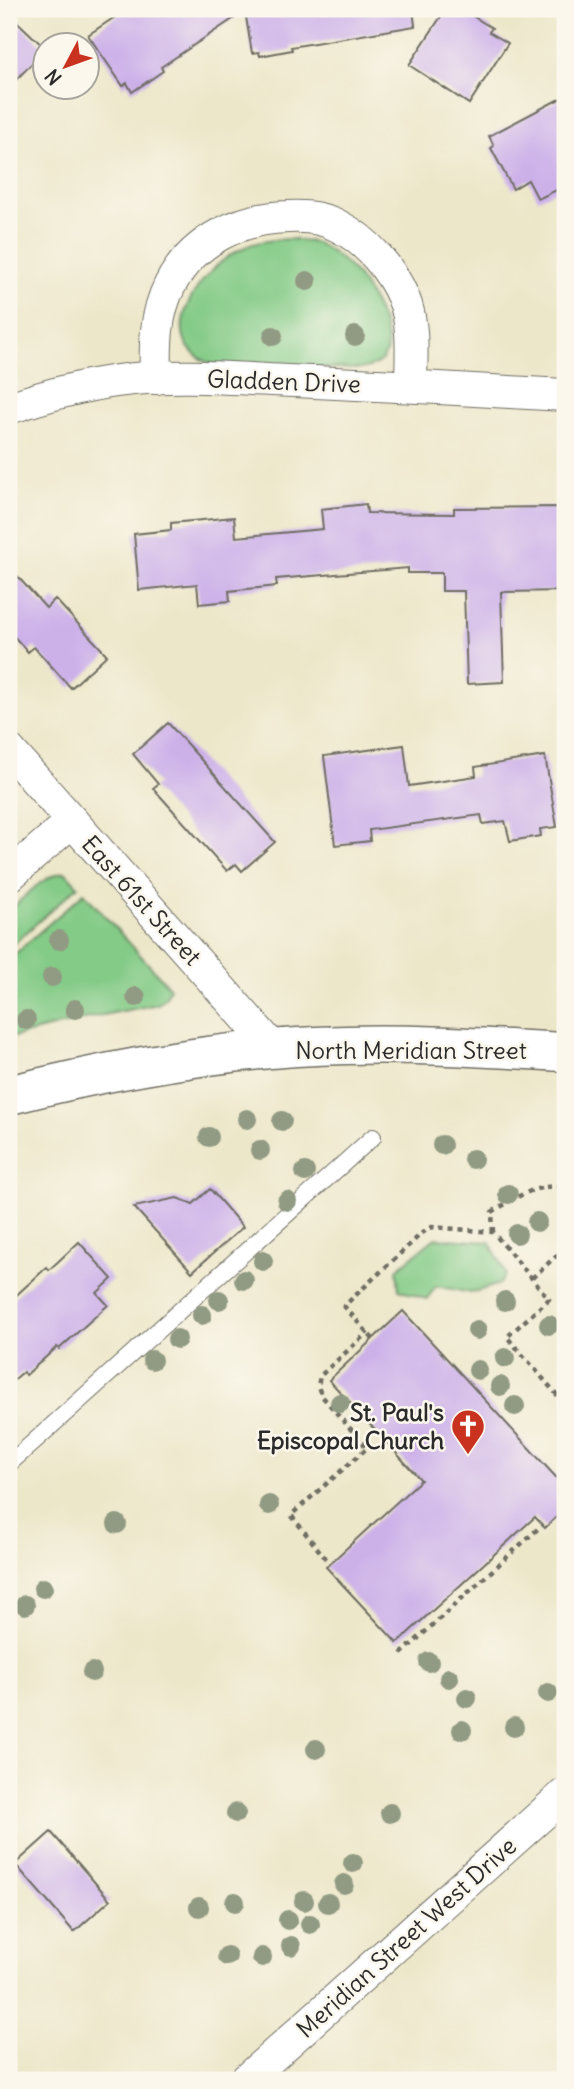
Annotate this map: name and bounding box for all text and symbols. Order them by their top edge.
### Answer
north arrow [32,32,102,102]
text: N [40,64,67,90]
street label: Gladden Drive [207,363,361,399]
street label: East 61st Street [76,829,208,971]
street label: North Meridian Street [295,1035,527,1065]
place label: St. Paul's Episcopal Church [257,1397,444,1455]
church icon: St. Paul's Episcopal Church [449,1407,487,1456]
street label: Meridian Street West Drive [290,1830,522,2044]

